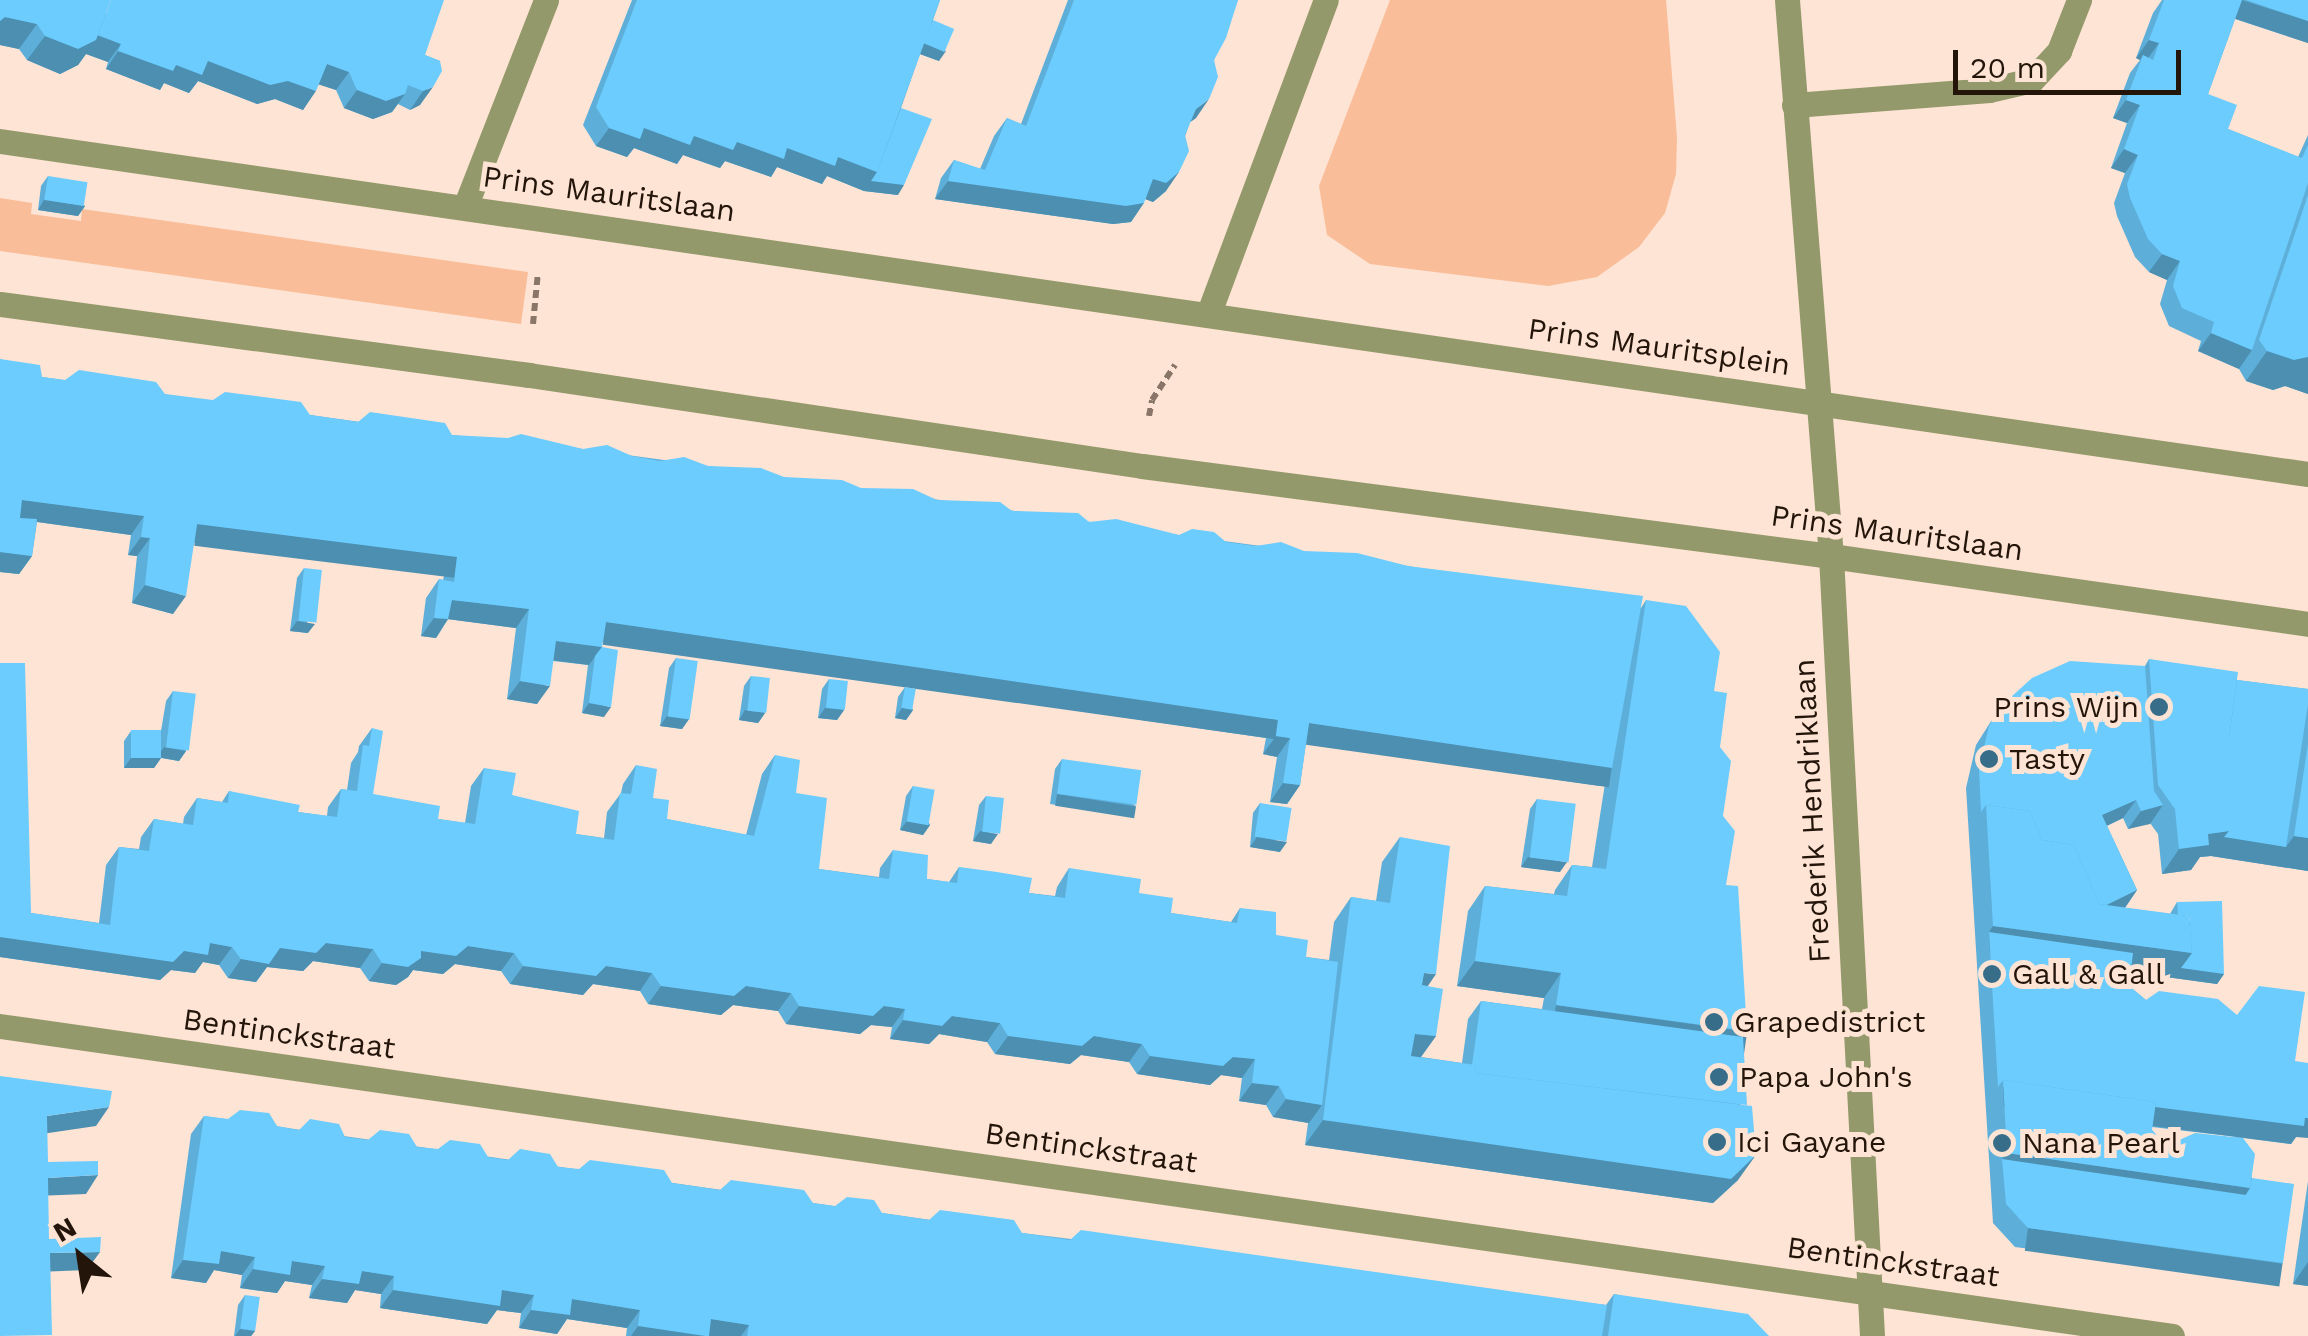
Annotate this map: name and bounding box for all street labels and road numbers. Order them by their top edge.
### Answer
street label: Prins Mauritslaan [481,158,737,230]
street label: Prins Mauritsplein [1526,311,1792,383]
street label: Prins Mauritslaan [1769,497,2025,569]
street label: Frederik Hendriklaan [1786,658,1838,964]
street label: Bentinckstraat [181,1001,397,1067]
street label: Bentinckstraat [983,1115,1199,1181]
street label: Bentinckstraat [1785,1229,2001,1295]

